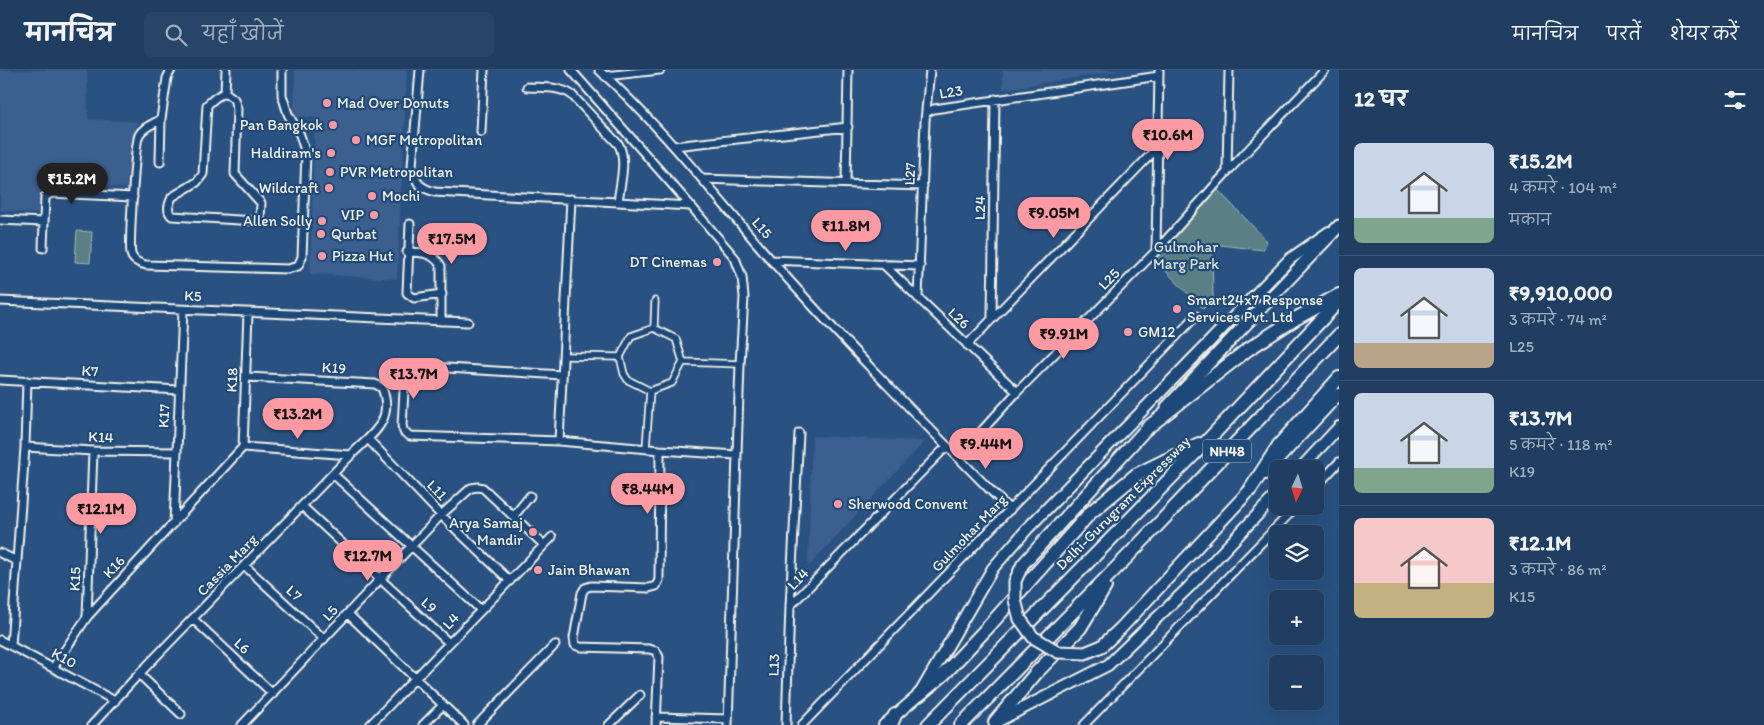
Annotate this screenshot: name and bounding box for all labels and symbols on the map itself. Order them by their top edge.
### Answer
street label: L23 [938,81,964,103]
place label: Mad Over Donuts [337,94,449,112]
marker: Mad Over Donuts [321,97,333,109]
place label: Pan Bangkok [240,116,323,134]
pin: ₹10.6M [1127,118,1209,161]
marker: Pan Bangkok [327,119,339,131]
place label: MGF Metropolitan [366,131,483,149]
marker: MGF Metropolitan [350,134,362,146]
place label: Haldiram's [251,144,321,162]
marker: Haldiram's [325,147,337,159]
pin: ₹15.2M [31,162,113,205]
street label: L27 [901,162,919,186]
place label: PVR Metropolitan [340,163,454,181]
marker: PVR Metropolitan [324,166,336,178]
place label: Wildcraft [259,179,319,197]
marker: Wildcraft [323,182,335,194]
place label: Mochi [382,187,420,205]
marker: Mochi [366,190,378,202]
street label: L24 [971,196,989,220]
pin: ₹9.05M [1013,196,1095,239]
place label: VIP [341,206,364,224]
marker: VIP [368,209,380,221]
pin: ₹11.8M [805,210,887,252]
place label: Allen Solly [243,212,312,230]
street label: L15 [748,214,776,242]
marker: Allen Solly [316,215,328,227]
pin: ₹17.5M [411,222,493,265]
place label: Qurbat [331,225,377,243]
marker: Qurbat [315,228,327,240]
park label: Gulmohar Marg Park [1153,238,1219,273]
place label: Pizza Hut [332,247,394,265]
marker: Pizza Hut [316,250,328,262]
place label: DT Cinemas [630,253,707,271]
marker: DT Cinemas [711,256,723,268]
street label: L25 [1094,264,1124,294]
street label: K5 [184,287,202,305]
place label: Smart24x7 Response Services Pvt. Ltd [1187,291,1323,326]
street label: L26 [944,303,974,333]
marker: Smart24x7 Response Services Pvt. Ltd [1171,303,1183,315]
pin: ₹9.91M [1023,318,1105,360]
place label: GM12 [1138,323,1175,341]
marker: GM12 [1122,326,1134,338]
street label: K19 [321,358,347,378]
pin: ₹13.7M [373,358,455,400]
street label: K7 [81,362,100,380]
street label: K18 [223,367,241,393]
pin: ₹13.2M [257,398,339,440]
street label: K17 [154,403,174,428]
street label: K14 [88,428,114,446]
pin: ₹9.44M [945,428,1027,470]
street label: Delhi-Gurugram Expressway [1052,432,1194,574]
road number: NH48 [1203,440,1251,462]
north arrow [1269,460,1324,515]
pin: ₹8.44M [607,472,689,515]
street label: L11 [423,476,451,504]
street label: Gulmohar Marg [928,490,1011,575]
pin: ₹12.1M [60,492,142,535]
place label: Sherwood Convent [848,495,968,513]
marker: Sherwood Convent [832,498,844,510]
place label: Arya Samaj Mandir [449,514,523,549]
marker: Arya Samaj Mandir [527,526,539,538]
street label: Cassia Marg [193,530,261,600]
pin: ₹12.7M [327,540,409,582]
street label: K16 [99,552,129,582]
place label: Jain Bhawan [548,561,630,579]
marker: Jain Bhawan [532,564,544,576]
street label: L14 [783,564,813,594]
street label: K15 [66,566,84,592]
street label: L7 [282,581,306,605]
street label: L9 [417,593,441,617]
street label: L5 [318,601,342,625]
street label: L4 [439,609,463,633]
street label: L6 [230,634,254,658]
street label: K10 [48,644,80,672]
street label: L13 [765,653,783,677]

